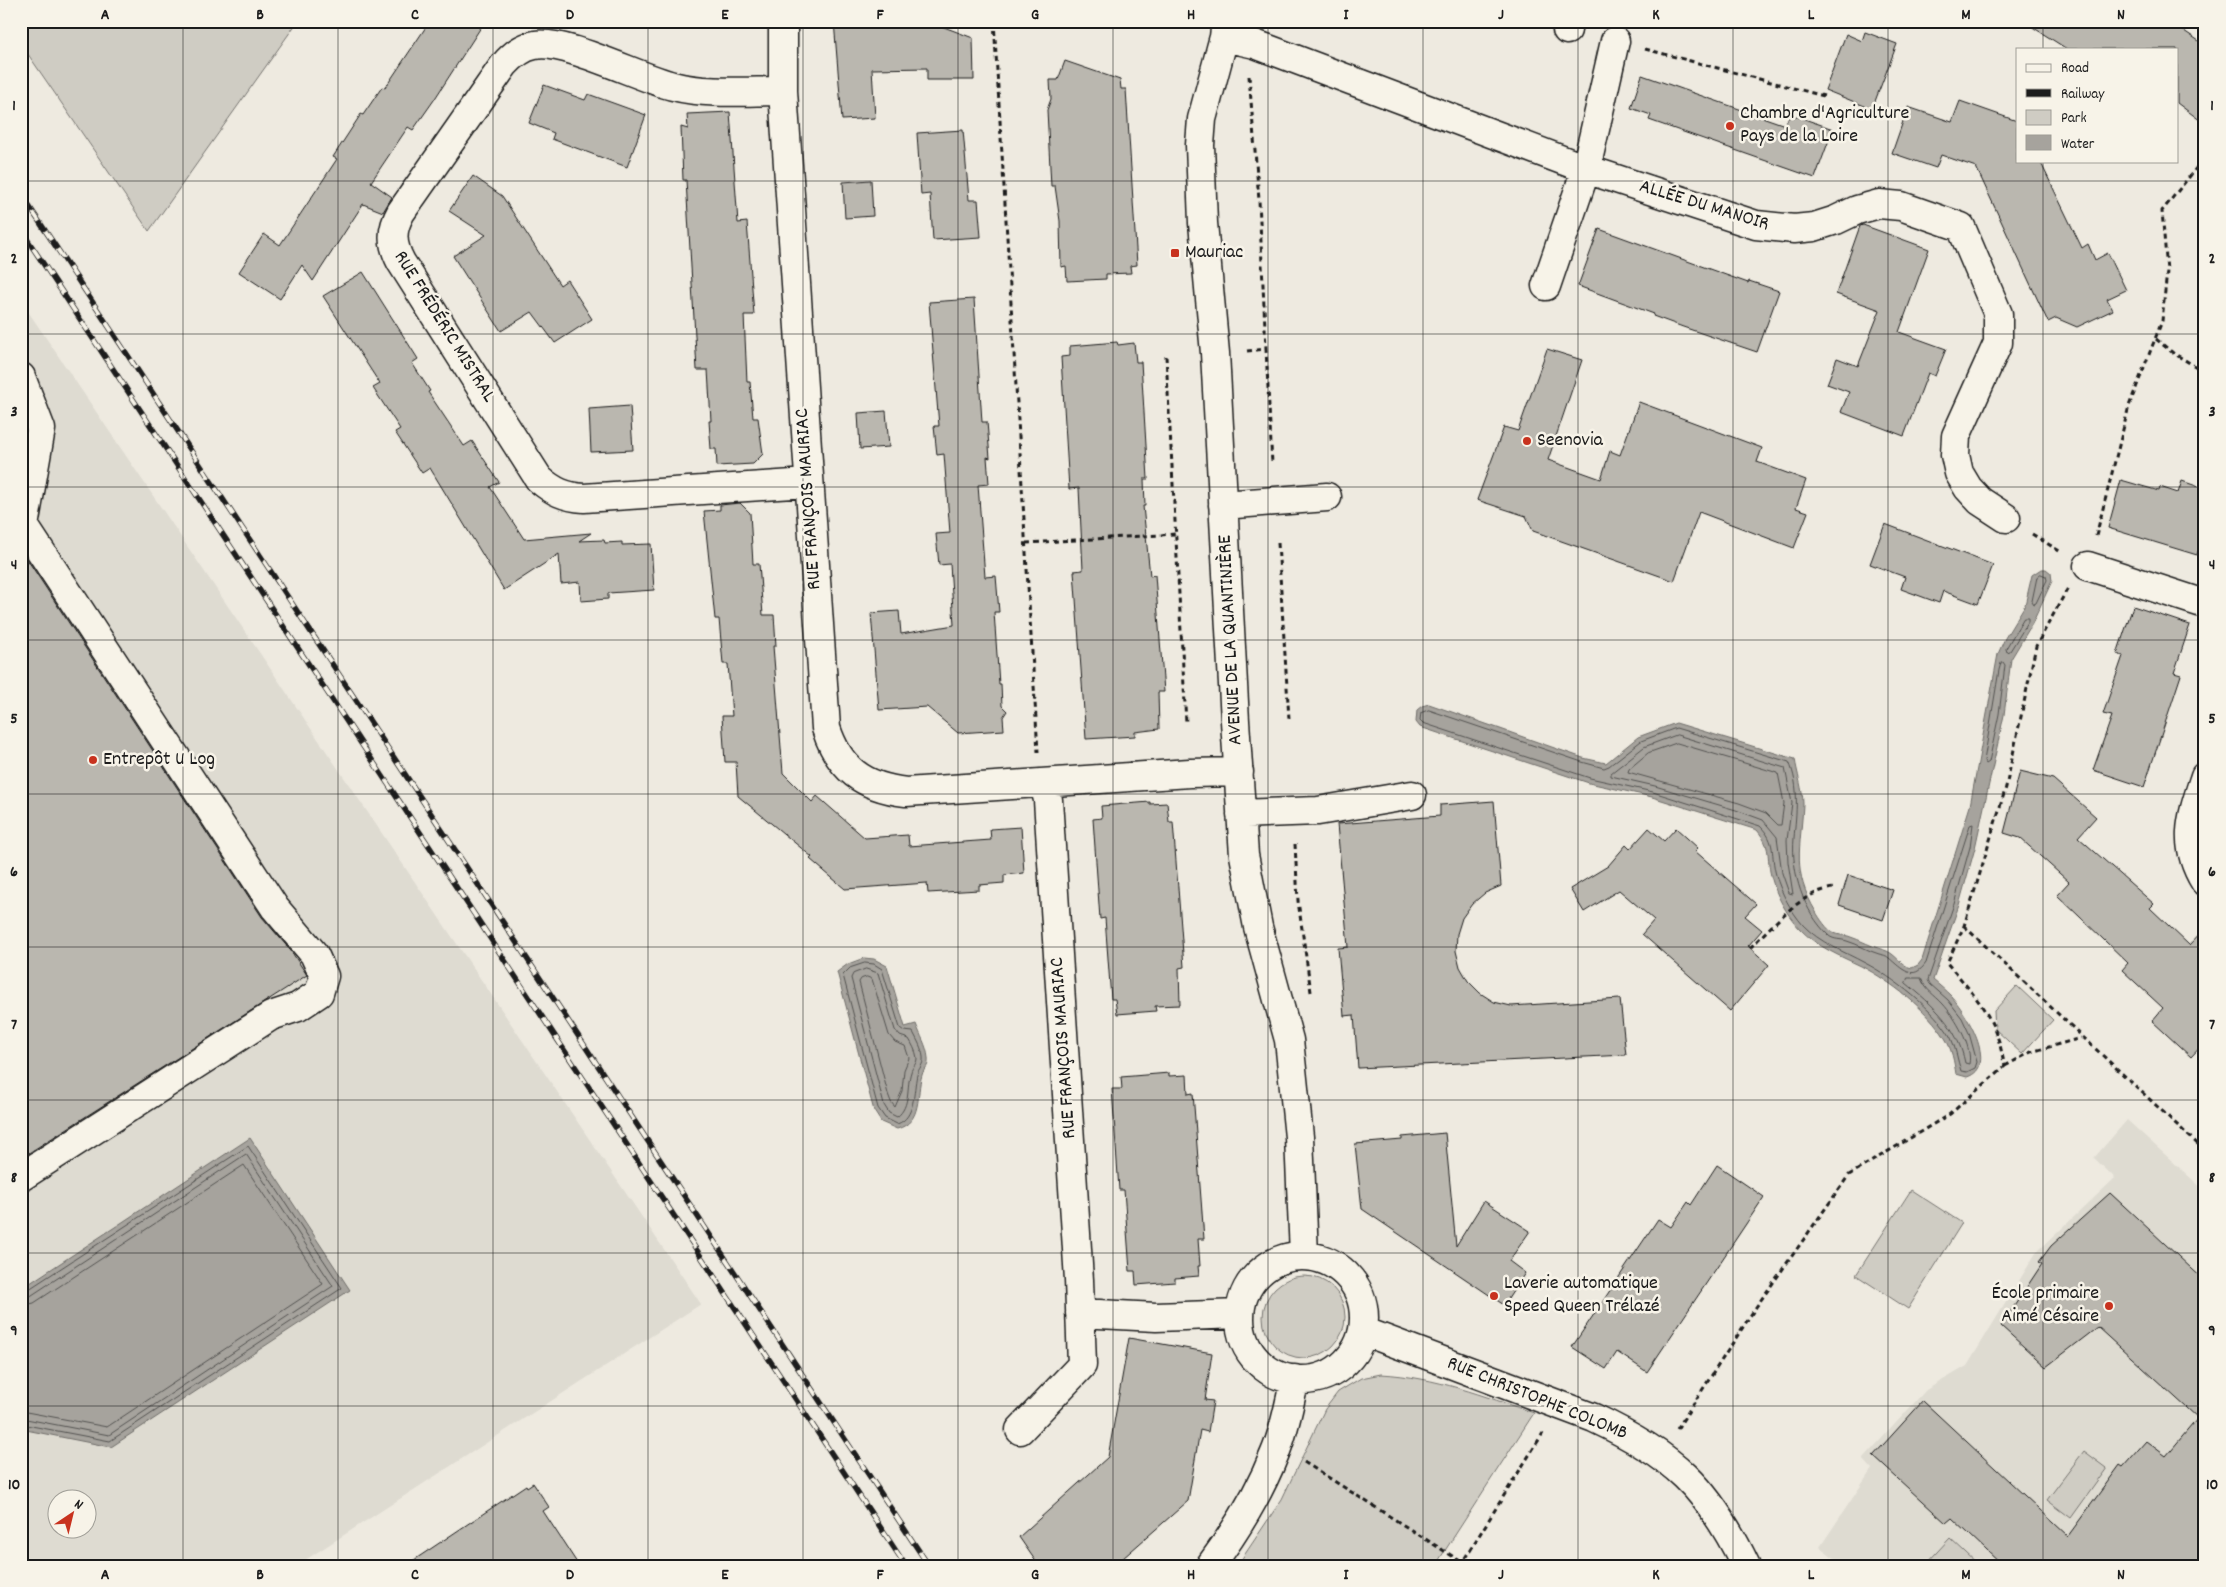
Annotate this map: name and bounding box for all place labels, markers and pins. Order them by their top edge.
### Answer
place label: Chambre d'Agriculture Pays de la Loire [1740,100,1910,151]
marker: Chambre d'Agriculture Pays de la Loire [1724,120,1736,132]
place label: Mauriac [1185,239,1243,267]
marker: Mauriac [1169,247,1181,259]
place label: Seenovia [1537,427,1604,455]
marker: Seenovia [1521,435,1533,447]
place label: Entrepôt U Log [103,746,215,774]
marker: Entrepôt U Log [87,754,99,766]
place label: Laverie automatique Speed Queen Trélazé [1504,1270,1660,1321]
place label: École primaire Aimé Césaire [1992,1280,2099,1331]
marker: Laverie automatique Speed Queen Trélazé [1488,1290,1500,1302]
marker: École primaire Aimé Césaire [2103,1300,2115,1312]

